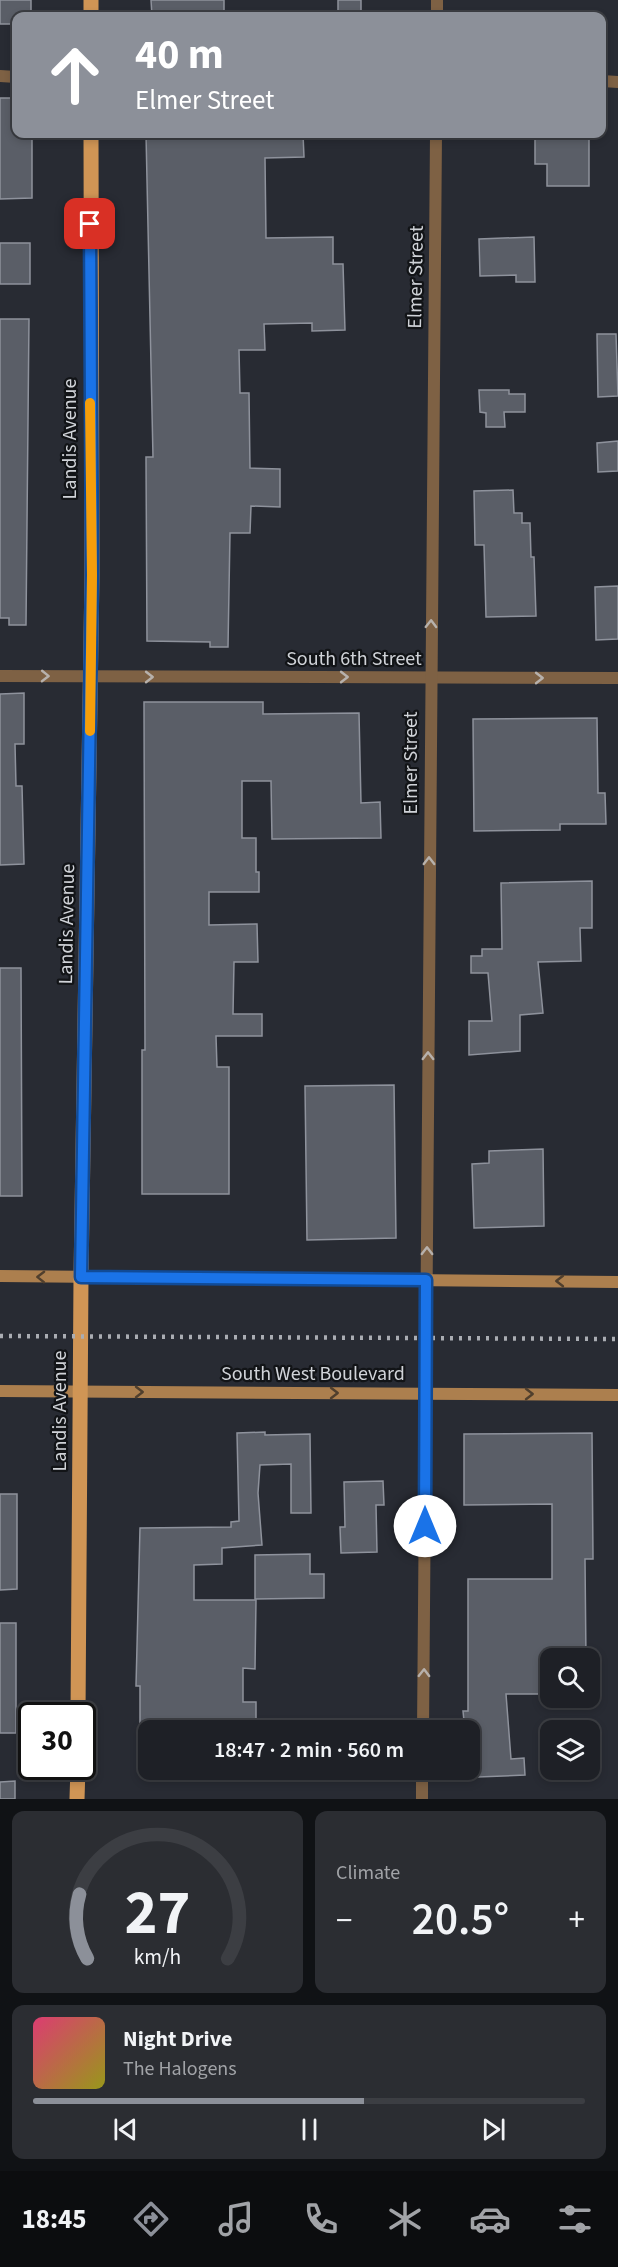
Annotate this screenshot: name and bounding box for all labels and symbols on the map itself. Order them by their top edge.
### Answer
pin [64,198,115,249]
street label: Elmer Street [401,225,431,329]
street label: Landis Avenue [56,379,84,499]
one-way arrow [425,619,437,628]
street label: South 6th Street [286,645,422,673]
one-way arrow [41,670,50,682]
one-way arrow [144,671,153,683]
one-way arrow [339,671,348,683]
one-way arrow [534,672,543,684]
street label: Elmer Street [397,711,425,815]
one-way arrow [423,856,435,865]
street label: Landis Avenue [52,863,82,985]
one-way arrow [422,1051,434,1060]
one-way arrow [421,1246,433,1255]
one-way arrow [36,1271,45,1283]
one-way arrow [555,1275,564,1287]
street label: Landis Avenue [46,1351,74,1471]
street label: South West Boulevard [221,1360,405,1388]
one-way arrow [134,1386,143,1398]
one-way arrow [329,1387,338,1399]
one-way arrow [524,1388,533,1400]
position arrow [393,1494,457,1558]
one-way arrow [418,1668,430,1677]
speed limit sign: 30 [18,1702,96,1780]

